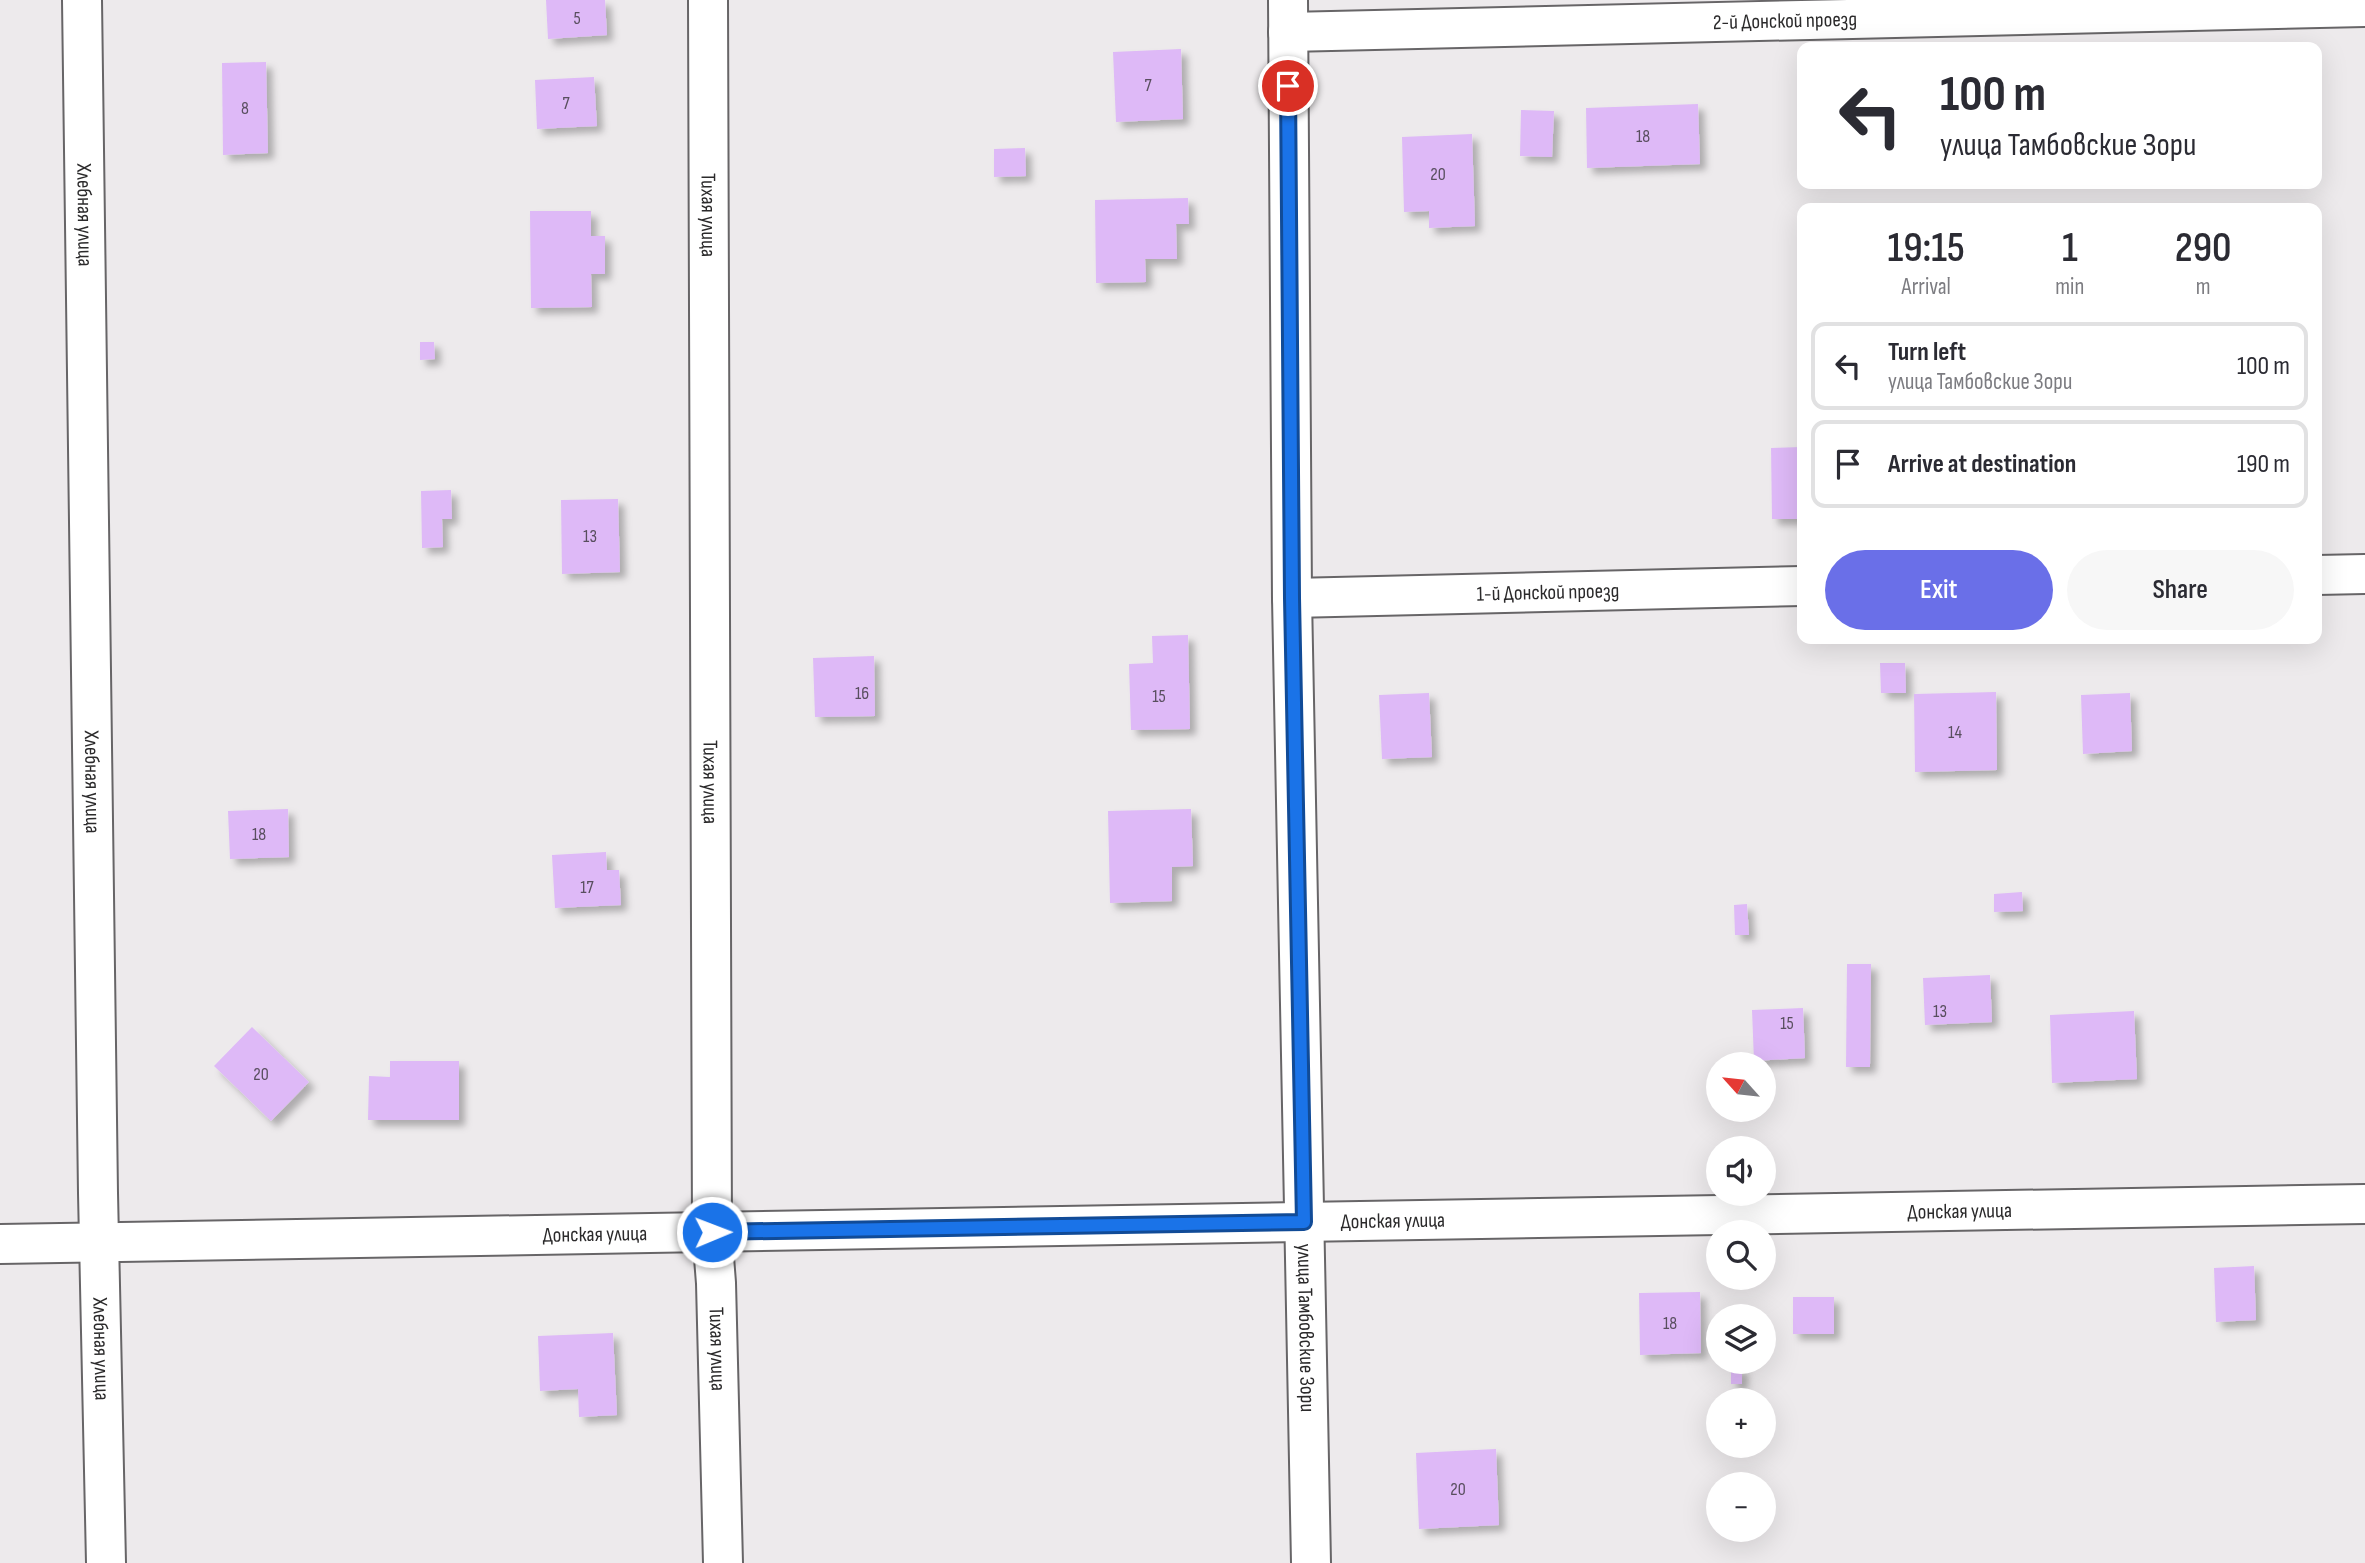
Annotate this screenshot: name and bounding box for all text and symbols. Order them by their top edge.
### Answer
street label: 2-й Донской проезд [1712,7,1857,35]
house number: 5 [573,8,581,29]
pin [1258,56,1318,116]
text: 100 m [1940,66,2046,125]
icon: arrive [1269,67,1307,105]
icon: left [1825,70,1916,161]
house number: 7 [1144,75,1152,96]
house number: 7 [562,93,570,114]
house number: 8 [241,98,249,119]
house number: 18 [1636,126,1650,147]
text: улица Тамбовские Зори [1940,126,2196,165]
street label: Хлебная улица [71,162,98,267]
house number: 20 [1430,164,1446,185]
street label: Тихая улица [696,173,721,257]
text: 19:15 [1887,223,1965,274]
text: 1 [2062,223,2078,274]
text: 290 [2175,223,2231,274]
text: Arrival [1901,273,1951,301]
text: min [2055,273,2084,301]
text: m [2196,273,2210,301]
text: Turn left [1888,337,1966,368]
icon: left [1829,347,1867,385]
text: 100 m [2237,351,2290,382]
text: улица Тамбовские Зори [1888,368,2072,396]
icon: arrive [1829,445,1867,483]
text: Arrive at destination [1888,449,2076,480]
text: 190 m [2237,449,2290,480]
house number: 13 [583,526,597,547]
button: Exit [1825,550,2053,630]
button: Share [2067,550,2294,630]
street label: 1-й Донской проезд [1476,578,1620,607]
house number: 16 [855,683,869,704]
house number: 15 [1152,686,1166,707]
house number: 14 [1948,722,1962,743]
street label: Хлебная улица [79,729,105,834]
street label: Тихая улица [697,740,723,824]
house number: 18 [252,824,266,845]
house number: 17 [580,877,595,898]
house number: 13 [1933,1001,1947,1022]
house number: 15 [1780,1013,1794,1034]
north arrow [1706,1052,1776,1122]
map controls [1706,1052,1776,1542]
house number: 20 [253,1064,269,1085]
button: sound [1706,1136,1776,1206]
position arrow [675,1195,749,1269]
street label: Донская улица [1907,1198,2012,1225]
street label: Донская улица [1340,1208,1445,1234]
button: search [1706,1220,1776,1290]
street label: Донская улица [542,1221,647,1248]
street label: улица Тамбовские Зори [1292,1243,1320,1412]
street label: Хлебная улица [87,1296,114,1401]
button: layers [1706,1304,1776,1374]
street label: Тихая улица [704,1306,731,1391]
house number: 18 [1663,1313,1677,1334]
button: + [1706,1388,1776,1458]
button: − [1706,1472,1776,1542]
house number: 20 [1450,1479,1466,1500]

